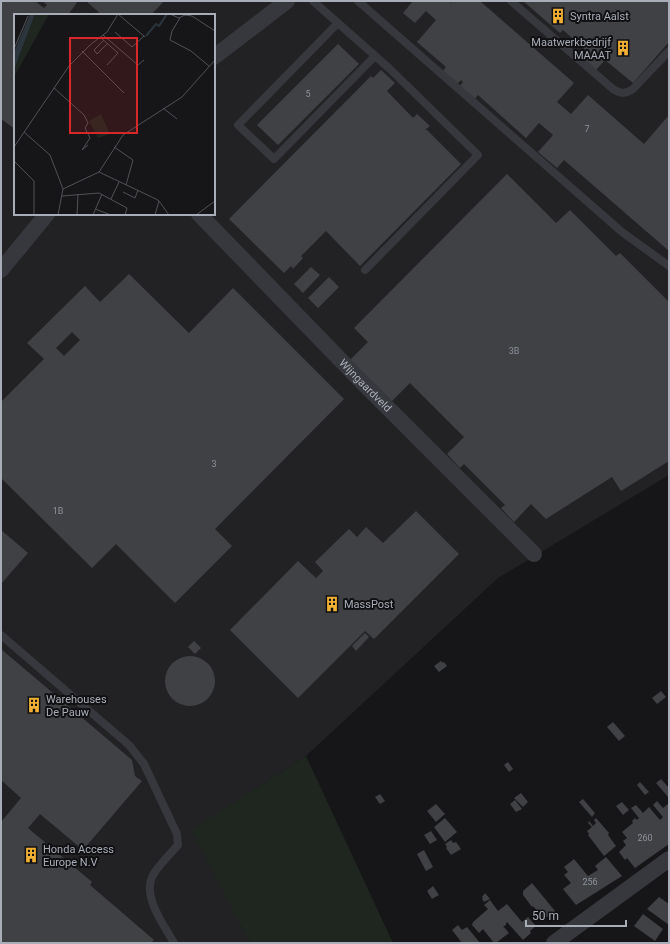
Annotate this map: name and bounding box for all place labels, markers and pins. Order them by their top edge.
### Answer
building icon: Syntra Aalst [549,7,567,25]
place label: Syntra Aalst [570,10,629,23]
place label: Maatwerkbedrijf MAAAT [531,36,611,62]
building icon: Maatwerkbedrijf MAAAT [614,39,632,57]
building icon: MassPost [323,595,341,613]
place label: MassPost [344,598,394,611]
place label: Warehouses De Pauw [46,693,107,719]
building icon: Warehouses De Pauw [25,696,43,714]
place label: Honda Access Europe N.V [43,843,114,869]
building icon: Honda Access Europe N.V [22,846,40,864]

